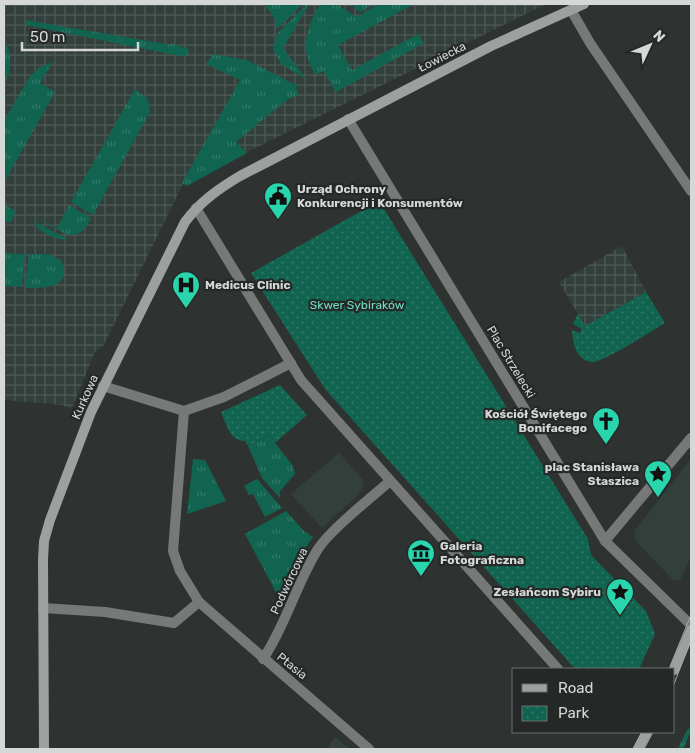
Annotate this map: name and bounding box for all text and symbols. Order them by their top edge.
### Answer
scale bar [22,20,139,52]
north arrow [625,20,675,70]
text: N [649,27,669,46]
text: 50 m [30,28,65,46]
street label: Łowiecka [416,39,468,75]
public building icon: Urząd Ochrony Konkurencji i Konsumentów [263,181,293,220]
place label: Urząd Ochrony Konkurencji i Konsumentów [297,182,463,210]
hospital icon: Medicus Clinic [171,270,201,309]
place label: Medicus Clinic [205,278,291,292]
park label: Skwer Sybiraków [310,298,405,312]
street label: Plac Strzelecki [484,323,538,401]
street label: Kurkowa [69,372,101,422]
church icon: Kościół Świętego Bonifacego [591,406,621,445]
place label: Kościół Świętego Bonifacego [485,407,587,435]
place icon: plac Stanisława Staszica [643,459,673,498]
place label: plac Stanisława Staszica [545,460,639,488]
museum icon: Galeria Fotograficzna [406,538,436,577]
place label: Galeria Fotograficzna [440,539,524,567]
street label: Podwórcowa [267,545,311,617]
place icon: Zesłańcom Sybiru [605,577,635,616]
place label: Zesłańcom Sybiru [493,585,601,599]
street label: Ptasia [274,650,310,682]
legend [512,668,675,733]
text: Road [558,679,594,697]
text: Park [558,704,589,722]

